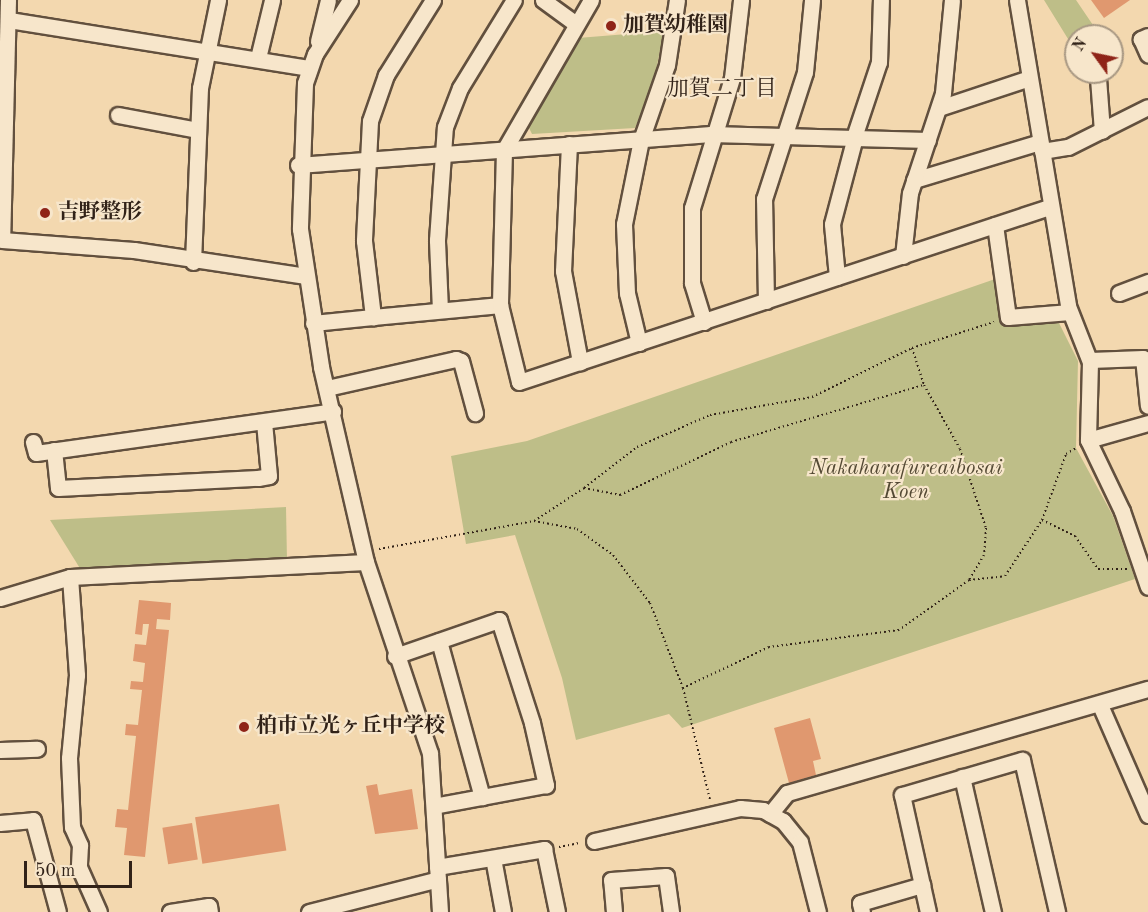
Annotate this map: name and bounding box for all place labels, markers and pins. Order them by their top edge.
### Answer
place label: 加賀幼稚園 [623,13,728,39]
marker: 加賀幼稚園 [604,19,618,33]
place label: 吉野整形 [58,200,142,226]
marker: 吉野整形 [36,204,54,222]
place label: 柏市立光ヶ丘中学校 [256,714,445,740]
marker: 柏市立光ヶ丘中学校 [237,720,251,734]

